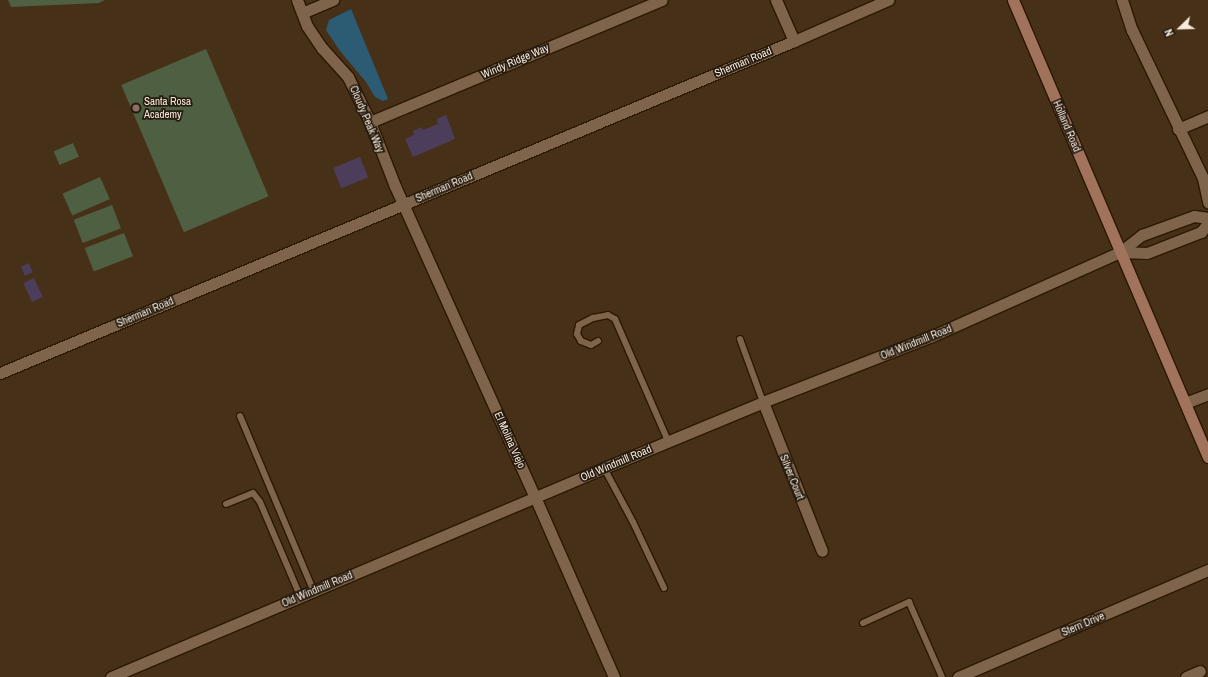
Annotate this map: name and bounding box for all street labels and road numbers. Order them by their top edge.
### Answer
street label: Windy Ridge Way [479,41,551,81]
street label: Sherman Road [712,44,774,80]
street label: Cloudy Peak Way [347,84,387,154]
street label: Holland Road [1050,98,1084,154]
street label: Sherman Road [413,169,475,205]
street label: Sherman Road [114,294,176,330]
street label: Old Windmill Road [878,322,954,362]
street label: El Molina Viejo [492,410,528,470]
street label: Old Windmill Road [579,442,653,484]
street label: Silver Court [777,452,807,502]
street label: Old Windmill Road [280,568,354,610]
street label: Stern Drive [1059,609,1107,639]

